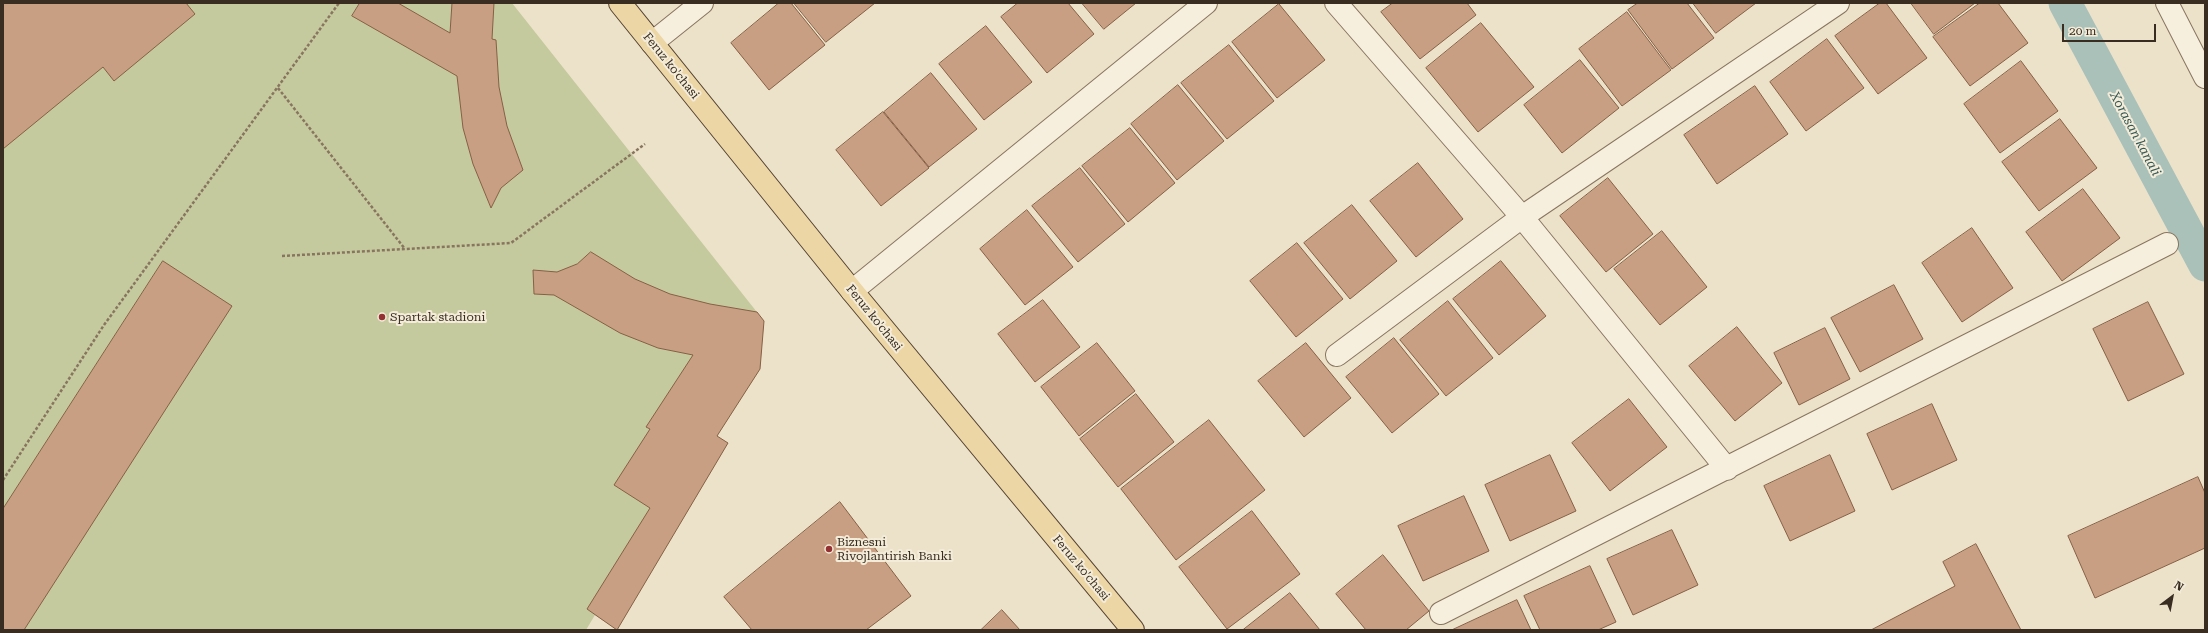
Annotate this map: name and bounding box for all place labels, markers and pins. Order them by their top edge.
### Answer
place label: Spartak stadioni [390,310,485,324]
marker: Spartak stadioni [377,312,387,322]
place label: Biznesni Rivojlantirish Banki [837,535,952,563]
marker: Biznesni Rivojlantirish Banki [824,544,834,554]

